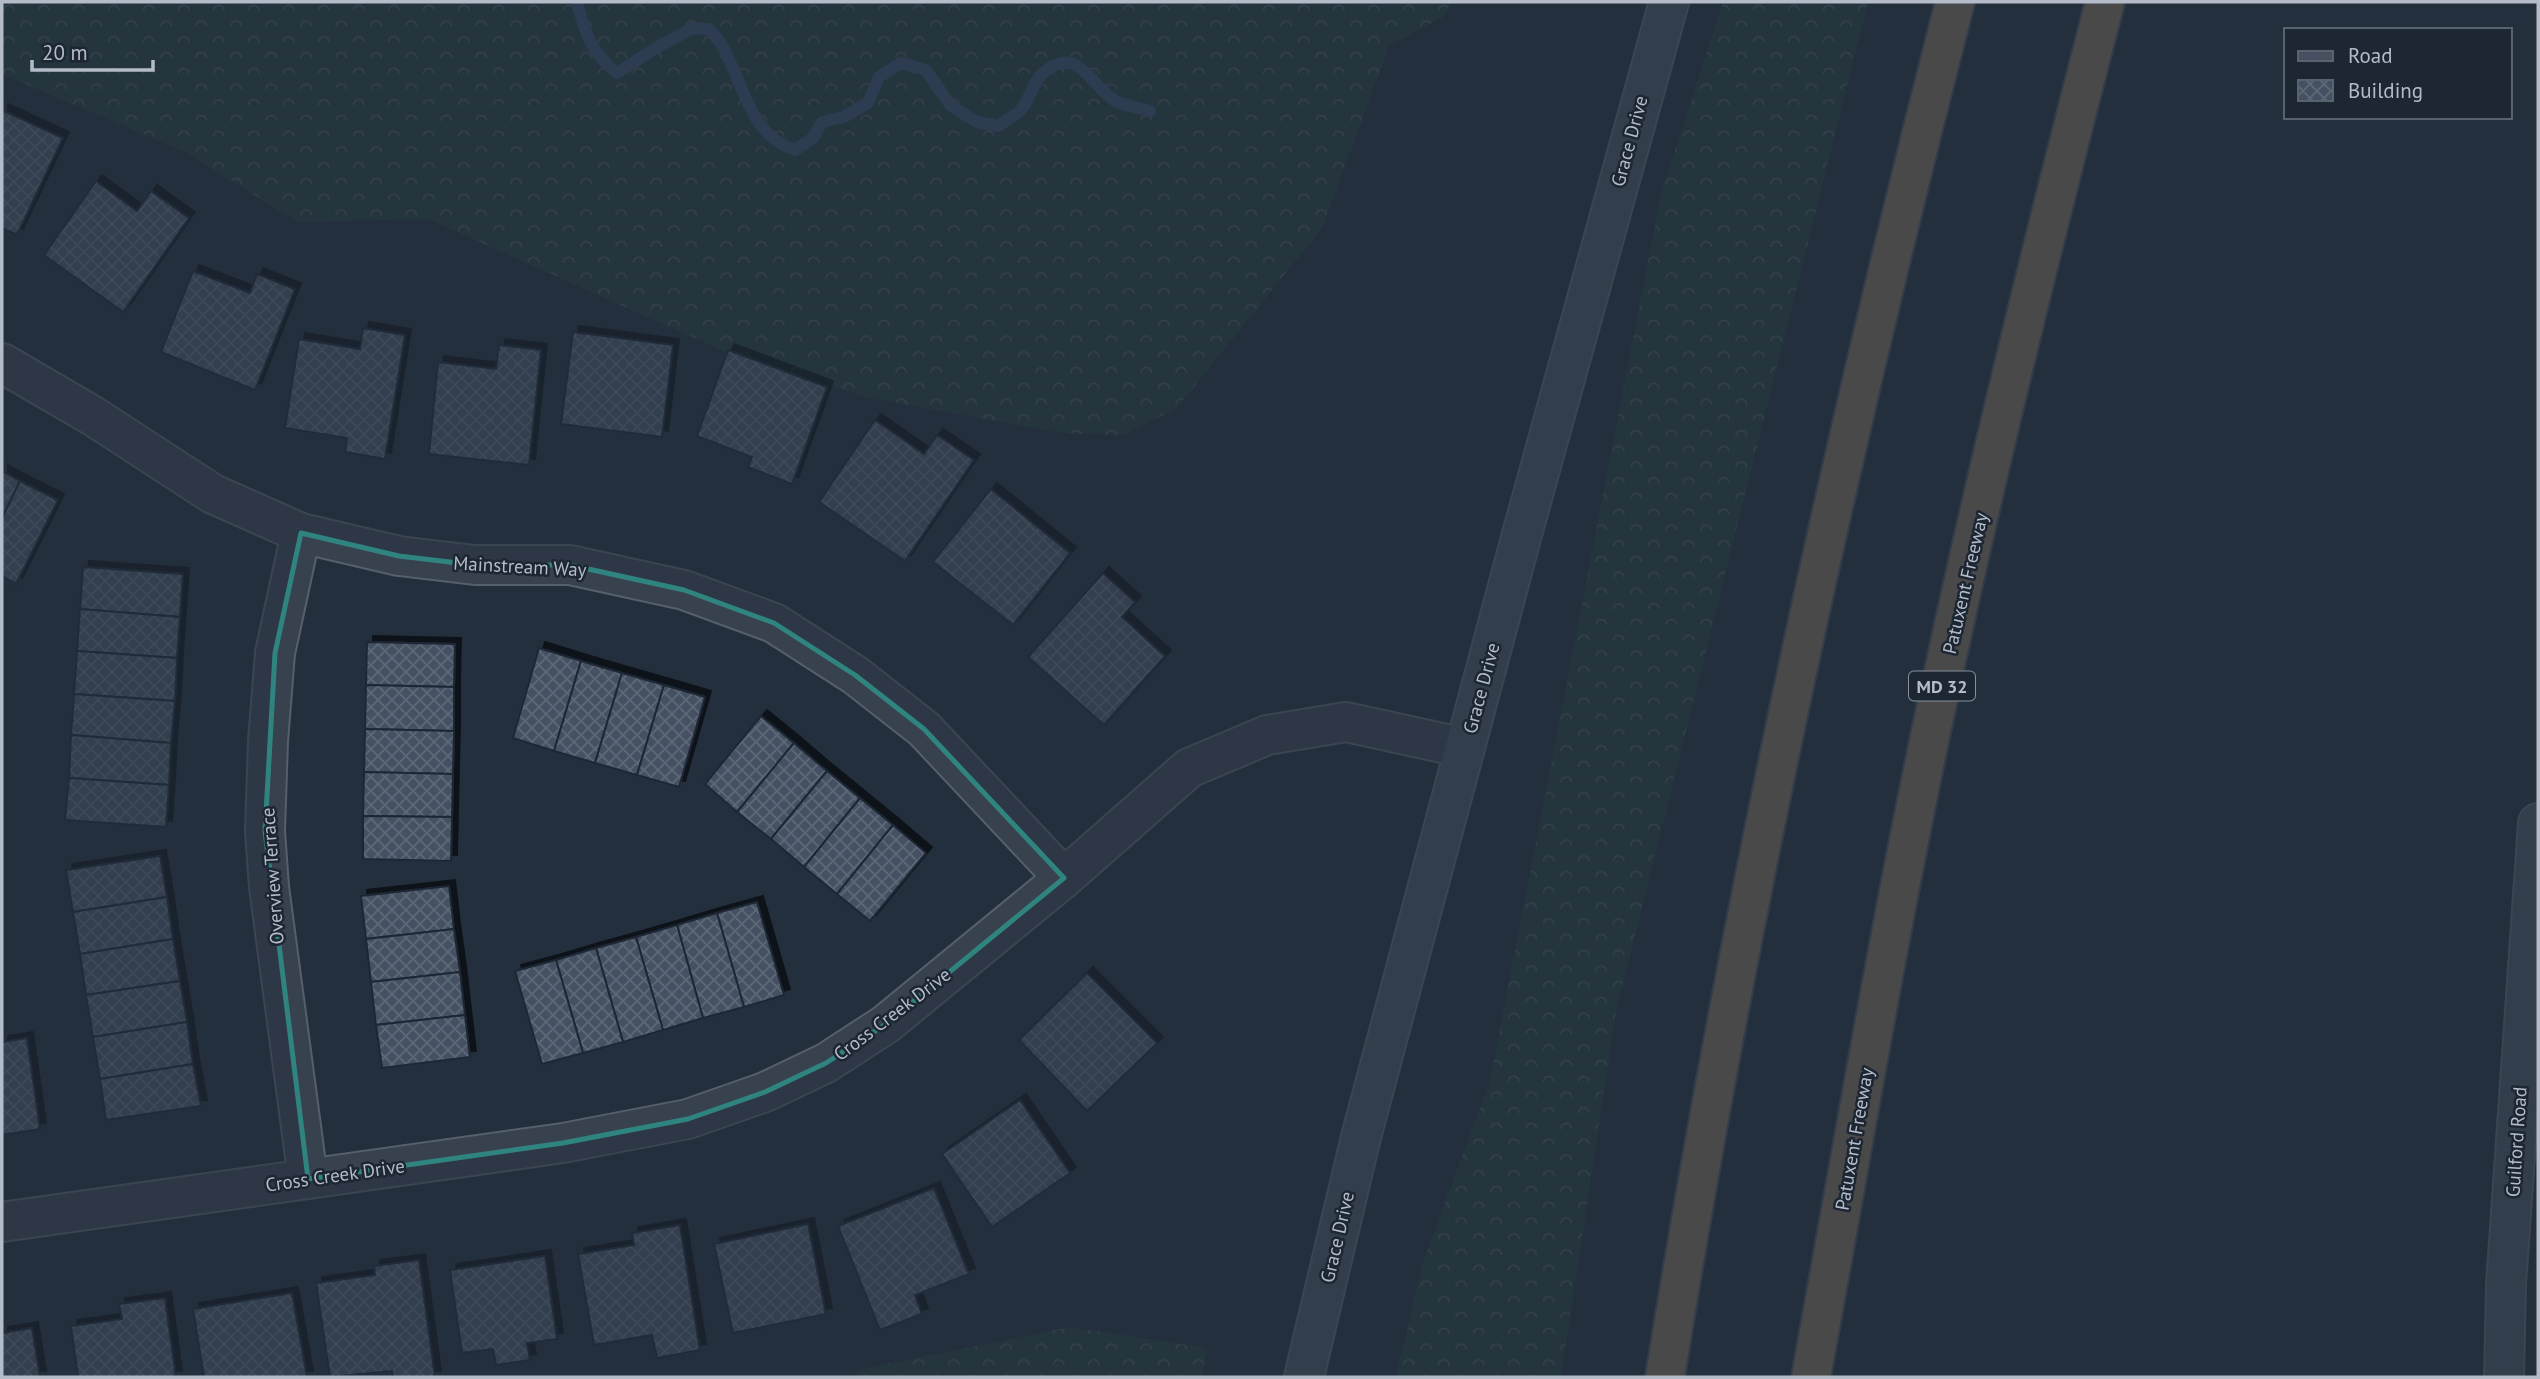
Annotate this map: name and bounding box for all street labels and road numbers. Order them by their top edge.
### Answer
street label: Grace Drive [1605,93,1653,189]
street label: Patuxent Freeway [1937,510,1993,656]
street label: Mainstream Way [453,551,587,581]
street label: Grace Drive [1457,640,1505,736]
road number: MD 32 [1909,672,1975,700]
street label: Overview Terrace [255,807,289,945]
street label: Cross Creek Drive [829,962,955,1066]
street label: Patuxent Freeway [1830,1066,1878,1212]
street label: Guilford Road [2500,1086,2532,1198]
street label: Cross Creek Drive [264,1153,406,1197]
street label: Grace Drive [1315,1189,1359,1285]

